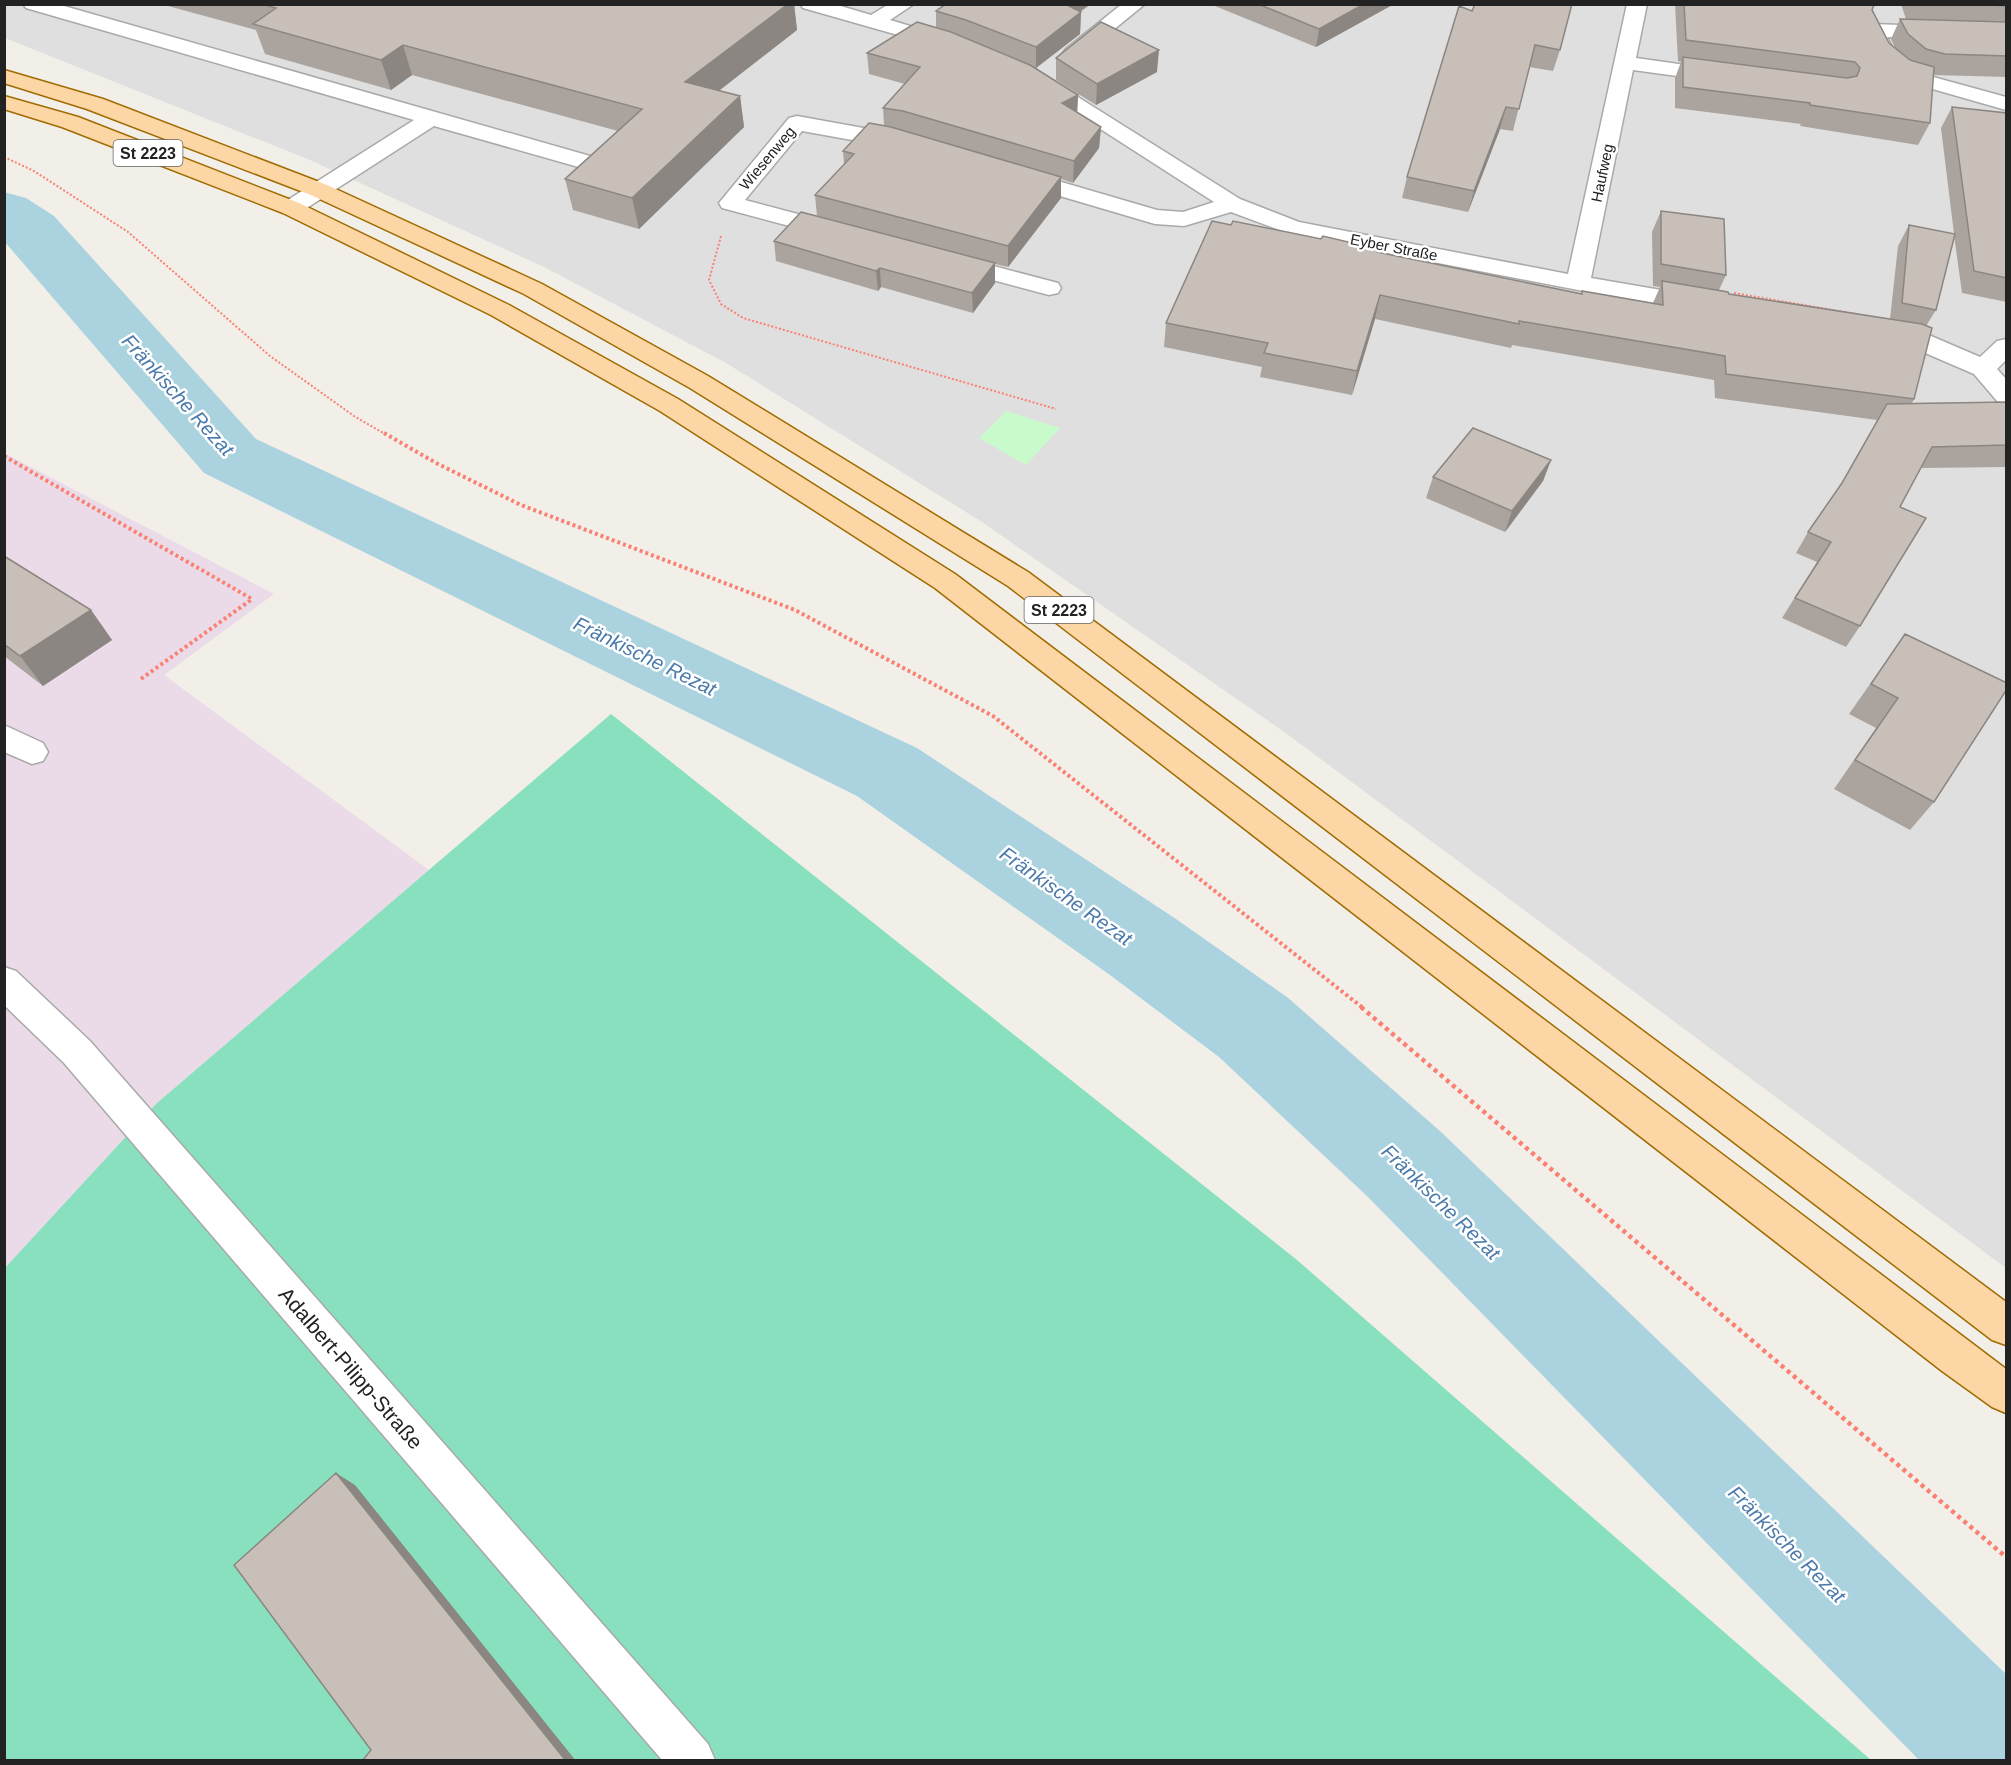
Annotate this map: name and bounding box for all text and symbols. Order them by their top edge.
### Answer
street label: Wiesenweg [736,123,798,193]
road number: St 2223 [114,140,182,166]
street label: Haufweg [1588,142,1616,204]
street label: Eyber Straße [1349,230,1439,264]
water label: Fränkische Rezat [118,330,239,461]
road number: St 2223 [1024,597,1094,623]
water label: Fränkische Rezat [570,612,721,701]
water label: Fränkische Rezat [996,842,1137,950]
water label: Fränkische Rezat [1377,1140,1506,1265]
street label: Adalbert-Pilipp-Straße [275,1282,427,1454]
water label: Fränkische Rezat [1724,1481,1851,1608]

